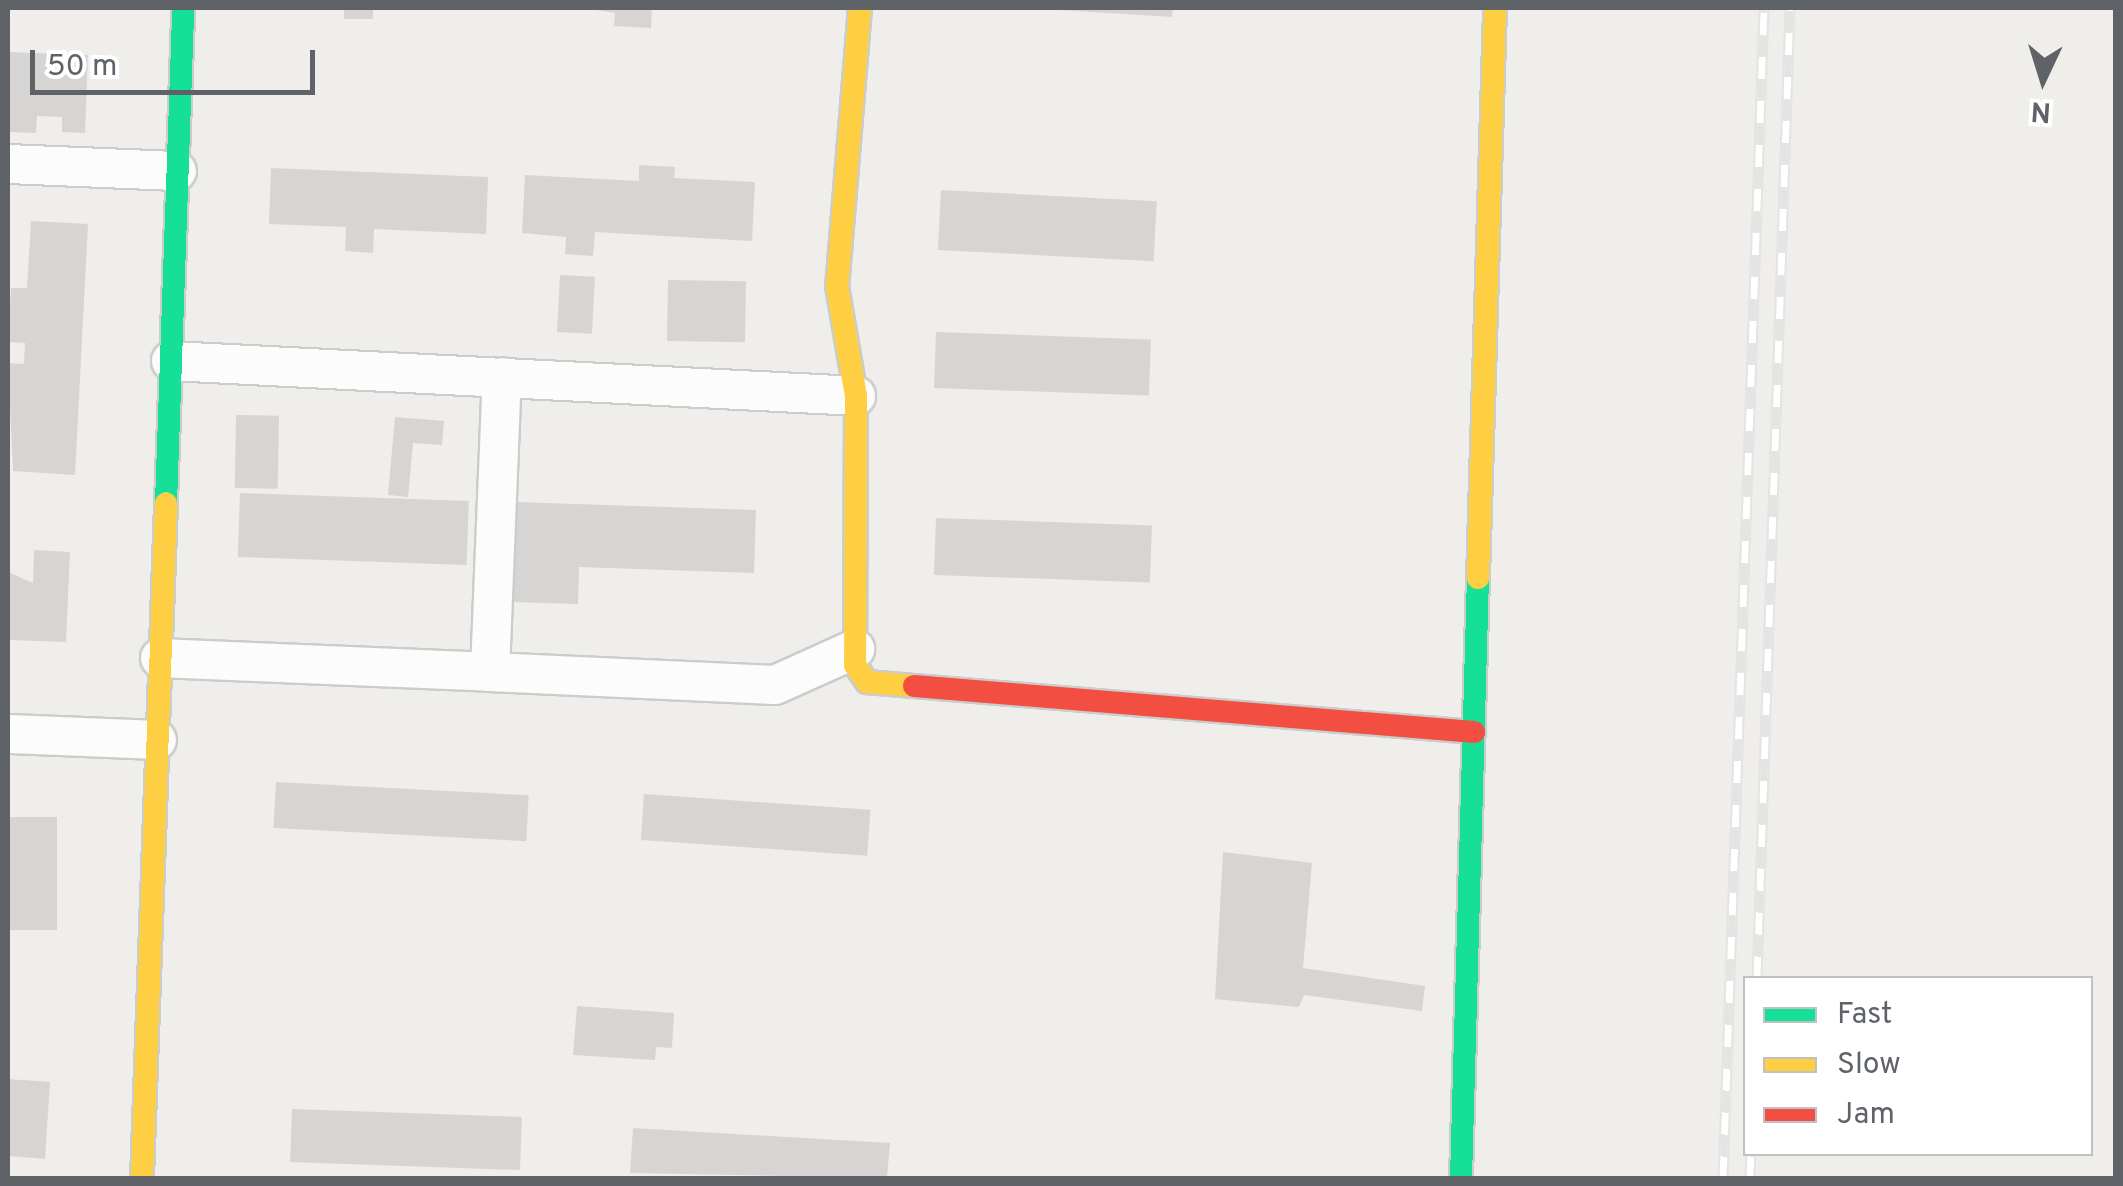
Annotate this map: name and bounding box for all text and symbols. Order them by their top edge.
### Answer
scale bar [35,30,320,92]
north arrow [1993,30,2093,130]
text: 50 m [47,49,117,86]
text: N [2030,91,2052,129]
legend [1743,976,2093,1156]
text: Fast [1837,997,1892,1034]
text: Slow [1837,1047,1901,1084]
text: Jam [1837,1097,1895,1134]

